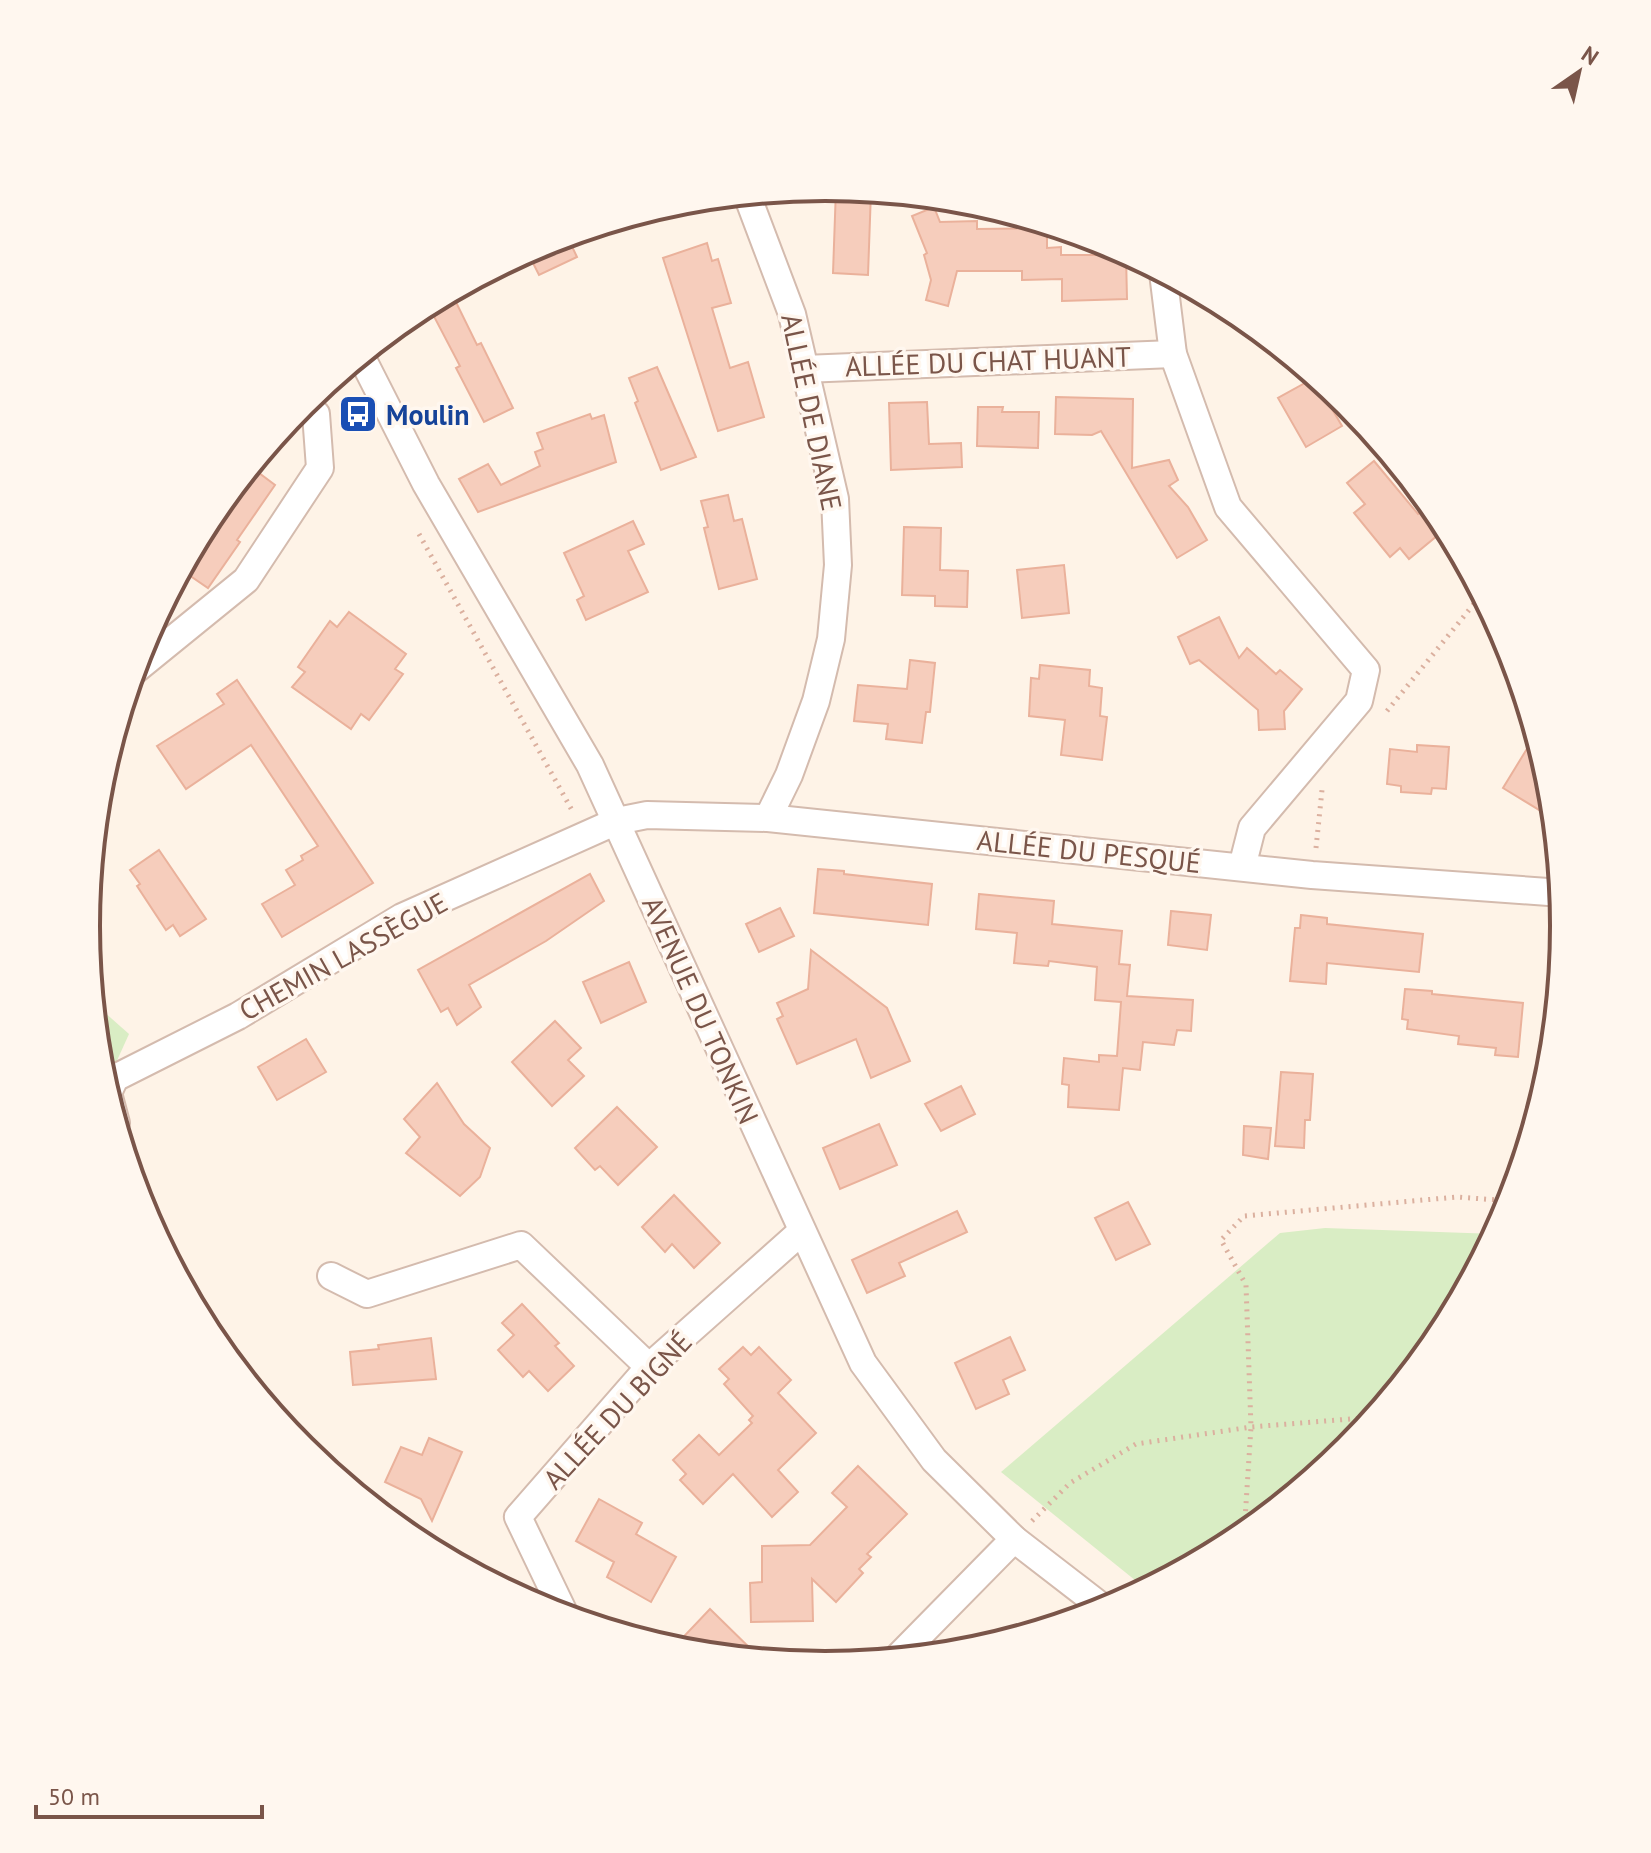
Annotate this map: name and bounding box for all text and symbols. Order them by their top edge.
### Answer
north arrow [1539,32,1619,112]
text: N [1576,40,1604,71]
street label: ALLÉE DE DIANE [773,310,851,514]
street label: ALLÉE DU CHAT HUANT [844,338,1132,384]
bus stop icon: Moulin [337,393,379,435]
place label: Moulin [386,396,470,433]
street label: ALLÉE DU PESQUÉ [975,821,1203,881]
street label: CHEMIN LASSÈGUE [232,883,454,1029]
street label: AVENUE DU TONKIN [634,891,768,1129]
street label: ALLÉE DU BIGNÉ [534,1323,700,1497]
scale bar [36,1769,262,1819]
text: 50 m [48,1781,100,1812]

